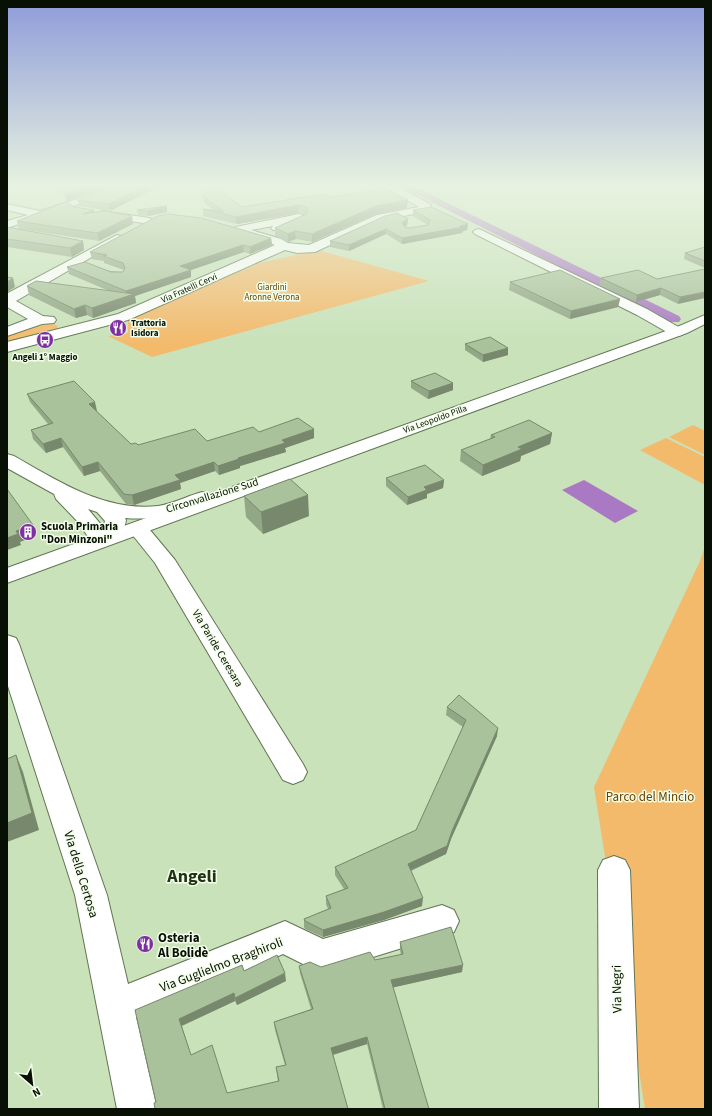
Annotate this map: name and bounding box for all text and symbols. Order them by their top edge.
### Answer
street label: Via Fratelli Cervi [159,270,219,307]
park label: Giardini Aronne Verona [244,281,300,304]
place label: Trattoria Isidora [131,317,166,340]
restaurant icon: Trattoria Isidora [108,318,128,338]
bus stop icon: Angeli 1° Maggio [35,330,55,350]
place label: Angeli 1° Maggio [12,351,78,364]
street label: Via Leopoldo Pilla [401,402,469,437]
street label: Circonvallazione Sud [164,474,260,517]
place label: Scuola Primaria "Don Minzoni" [41,519,118,547]
building icon: Scuola Primaria "Don Minzoni" [18,522,38,542]
street label: Via Paride Ceresara [189,607,247,690]
park label: Parco del Mincio [606,788,694,806]
street label: Via della Certosa [59,829,103,920]
district label: Angeli [166,864,217,889]
place label: Osteria Al Bolidè [157,929,209,962]
street label: Via Guglielmo Braghiroli [157,933,286,997]
restaurant icon: Osteria Al Bolidè [135,934,155,954]
street label: Via Negri [608,965,626,1013]
north arrow [12,1064,52,1104]
text: N [30,1084,43,1101]

